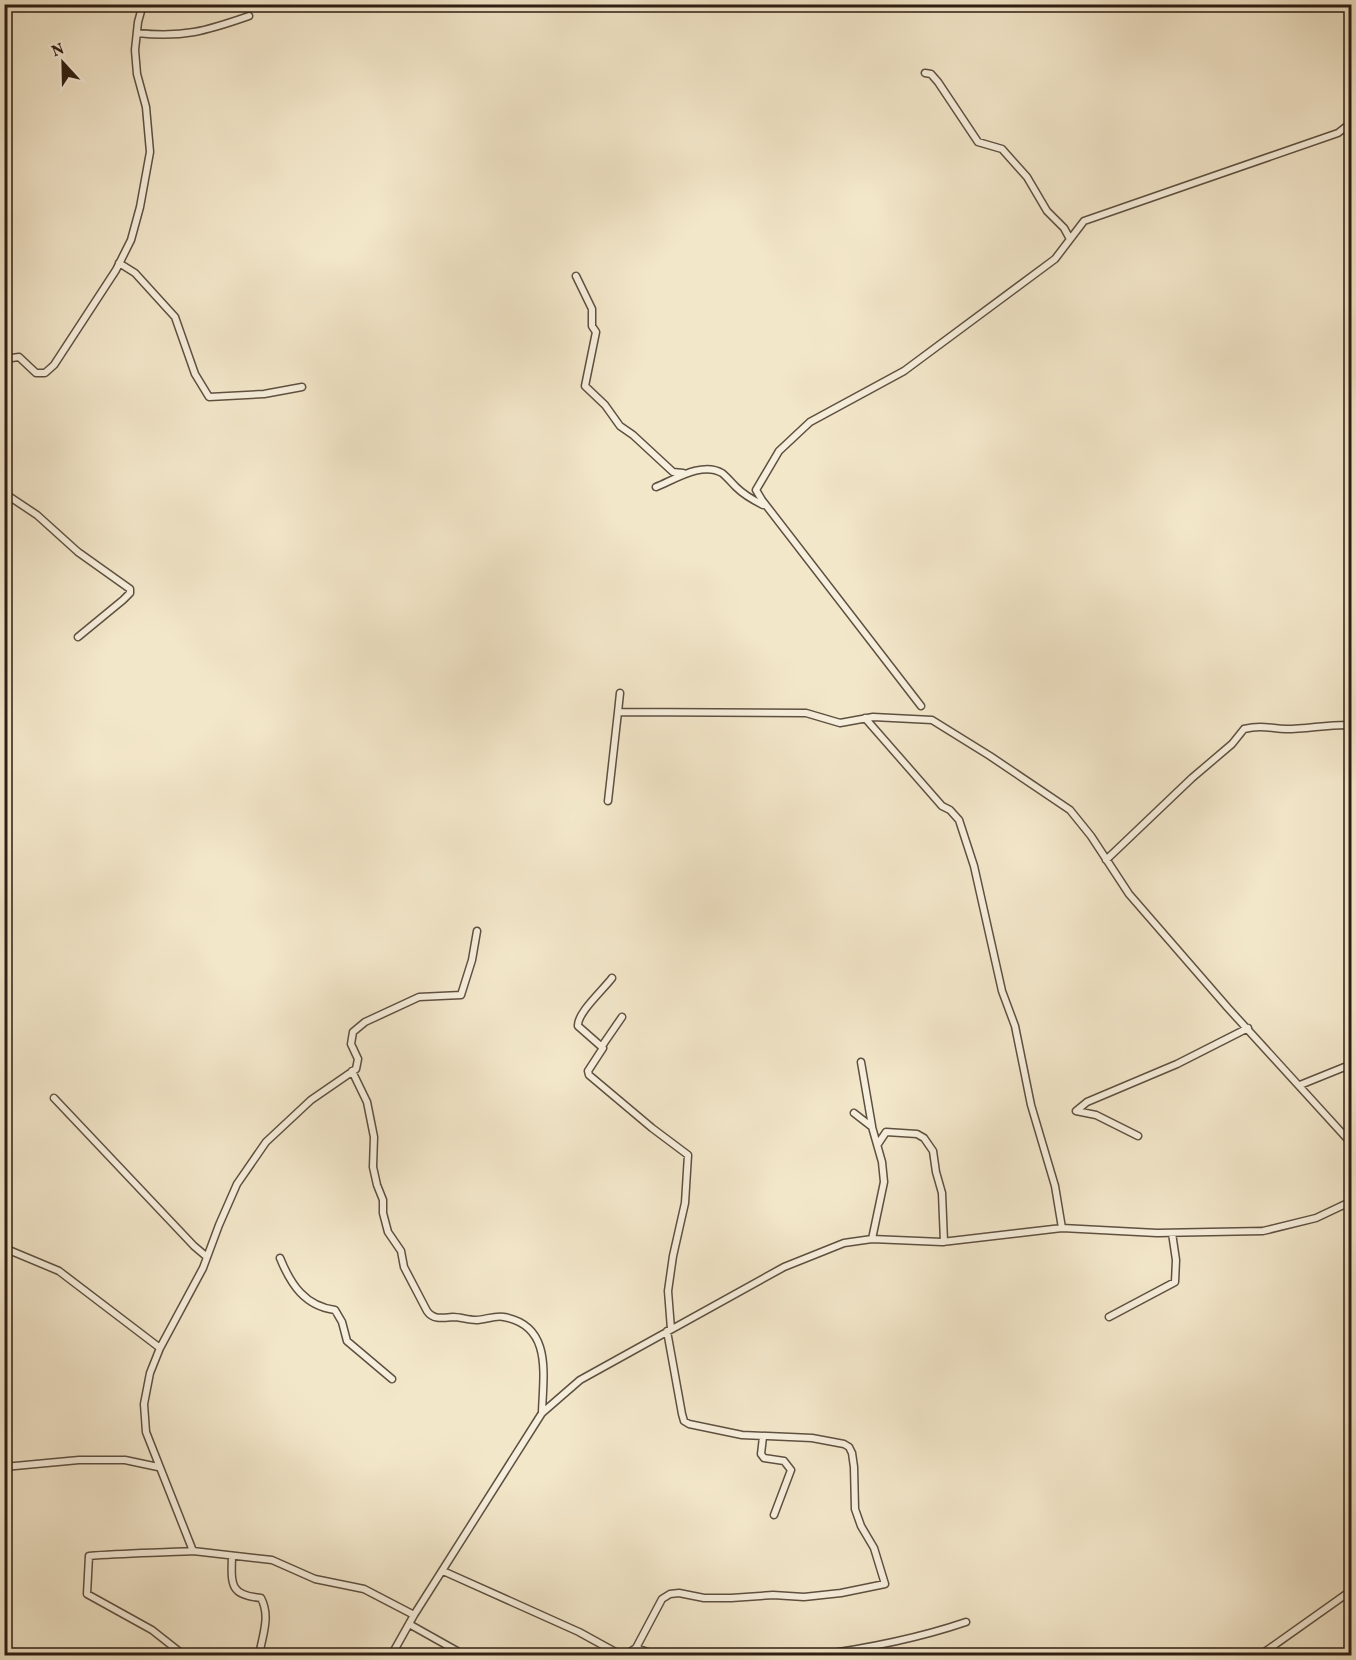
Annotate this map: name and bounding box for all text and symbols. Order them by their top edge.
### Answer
north arrow [33,33,93,93]
text: N [49,38,68,63]

